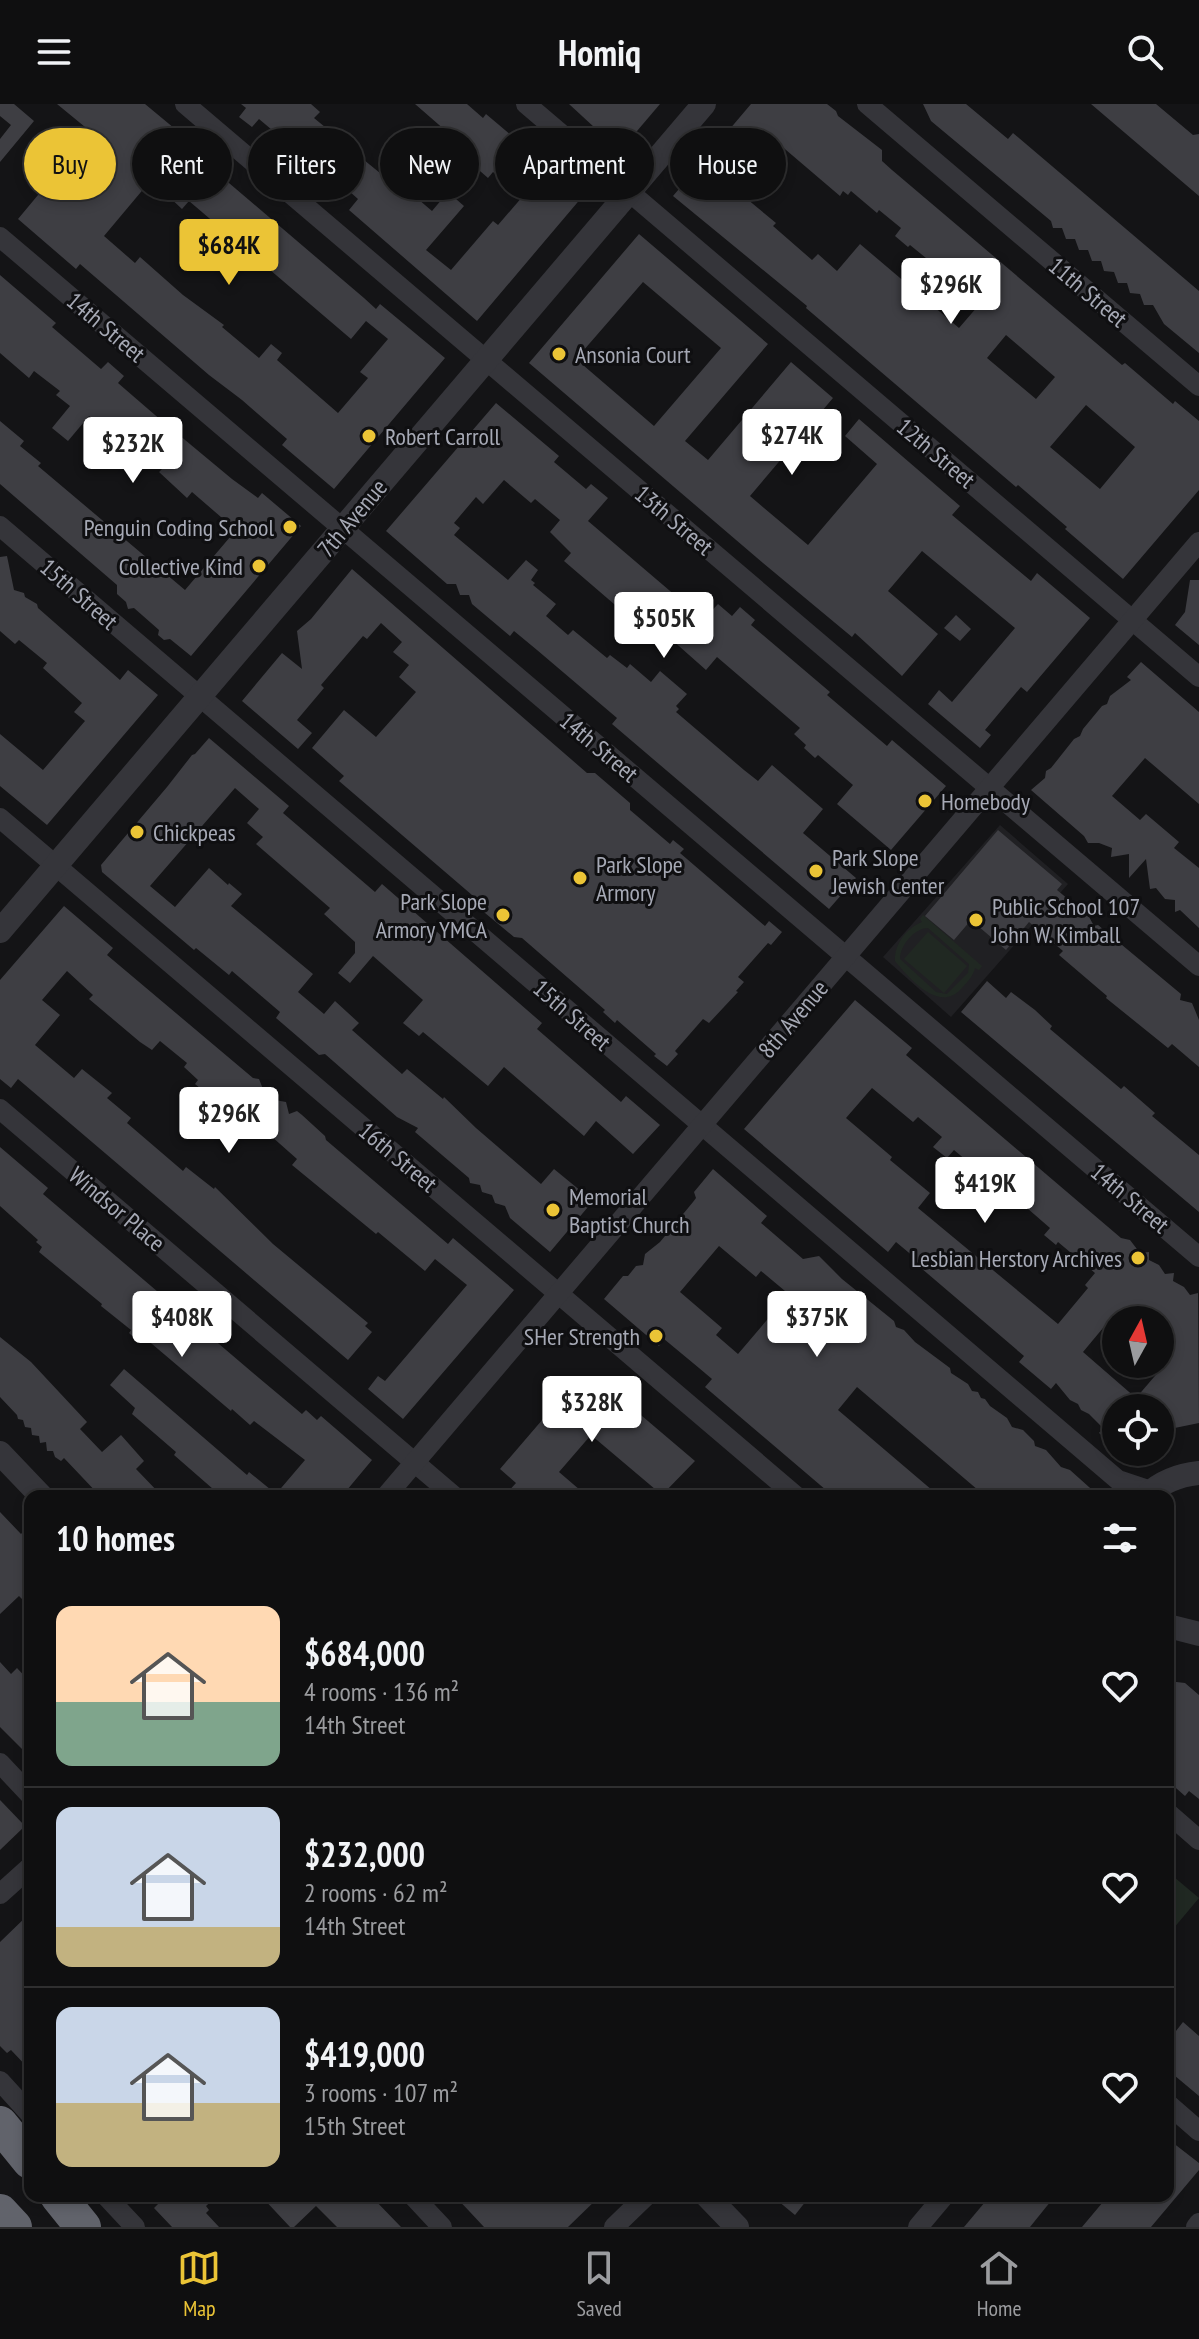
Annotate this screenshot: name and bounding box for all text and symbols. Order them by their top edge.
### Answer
text: Homiq [558,29,641,76]
icon: menu [32,30,76,74]
icon: search [1123,30,1167,74]
chip: Buy [24,128,116,200]
chip: Rent [132,128,232,200]
chip: Filters [248,128,364,200]
chip: New [380,128,479,200]
chip: Apartment [495,128,654,200]
chip: House [670,128,786,200]
pin: $684K [173,219,285,287]
text: $684K [197,228,261,261]
street label: 11th Street [1042,250,1134,334]
pin: $296K [895,258,1007,326]
text: $296K [919,267,983,300]
street label: 14th Street [60,285,152,369]
place label: Ansonia Court [575,339,691,370]
marker: Ansonia Court [550,345,568,363]
pin: $274K [736,409,848,477]
street label: 12th Street [890,411,982,495]
pin: $232K [77,417,189,485]
text: $274K [760,418,824,451]
place label: Robert Carroll [385,421,501,452]
text: $232K [101,426,165,459]
marker: Robert Carroll [360,427,378,445]
street label: 7th Avenue [310,472,394,564]
street label: 13th Street [628,478,720,562]
place label: Penguin Coding School [84,512,274,543]
marker: Penguin Coding School [281,518,299,536]
place label: Collective Kind [119,551,243,582]
street label: 15th Street [34,552,125,637]
marker: Collective Kind [250,557,268,575]
pin: $505K [608,592,720,660]
text: $505K [632,601,696,634]
street label: 14th Street [553,705,645,789]
place label: Homebody [941,786,1030,817]
marker: Homebody [916,792,934,810]
place label: Chickpeas [153,817,236,848]
marker: Chickpeas [128,823,146,841]
place label: Park Slope Jewish Center [831,842,945,901]
place label: Park Slope Armory [596,849,683,908]
marker: Park Slope Jewish Center [807,862,825,880]
marker: Park Slope Armory [571,869,589,887]
place label: Park Slope Armory YMCA [376,886,488,945]
place label: Public School 107 John W. Kimball [991,891,1140,950]
marker: Park Slope Armory YMCA [494,906,512,924]
marker: Public School 107 John W. Kimball [967,911,985,929]
street label: 15th Street [527,973,618,1058]
street label: 8th Avenue [751,973,835,1065]
pin: $296K [173,1087,285,1155]
text: $296K [197,1096,261,1129]
street label: 16th Street [352,1115,444,1199]
street label: 14th Street [1084,1156,1176,1240]
pin: $419K [929,1157,1041,1225]
street label: Windsor Place [62,1160,172,1258]
text: $419K [953,1166,1017,1199]
place label: Memorial Baptist Church [569,1181,690,1240]
marker: Memorial Baptist Church [544,1201,562,1219]
place label: Lesbian Herstory Archives [911,1243,1122,1274]
marker: Lesbian Herstory Archives [1129,1249,1147,1267]
pin: $408K [126,1291,238,1359]
pin: $375K [761,1291,873,1359]
text: $408K [150,1300,214,1333]
text: $375K [785,1300,849,1333]
north arrow [1102,1306,1174,1378]
map controls [1102,1306,1174,1466]
place label: SHer Strength [524,1321,640,1352]
marker: SHer Strength [647,1327,665,1345]
pin: $328K [536,1376,648,1444]
text: $328K [560,1385,624,1418]
button: locate [1102,1394,1174,1466]
text: 10 homes [56,1516,175,1560]
icon: filters [1098,1516,1142,1560]
text: $684,000 [304,1631,425,1675]
icon: home [120,1638,216,1734]
icon: heart [1098,1664,1142,1708]
text: 4 rooms · 136 m² [304,1675,459,1708]
text: 14th Street [304,1708,405,1741]
text: $232,000 [304,1832,425,1876]
icon: home [120,1839,216,1935]
icon: heart [1098,1865,1142,1909]
text: 2 rooms · 62 m² [304,1876,448,1909]
text: 14th Street [304,1909,405,1942]
text: $419,000 [304,2032,425,2076]
icon: home [120,2039,216,2135]
icon: heart [1098,2065,1142,2109]
text: 3 rooms · 107 m² [304,2076,458,2109]
text: 15th Street [304,2109,405,2142]
tab: Map [177,2246,221,2322]
tab: Saved [576,2246,622,2322]
tab: Home [977,2246,1022,2322]

